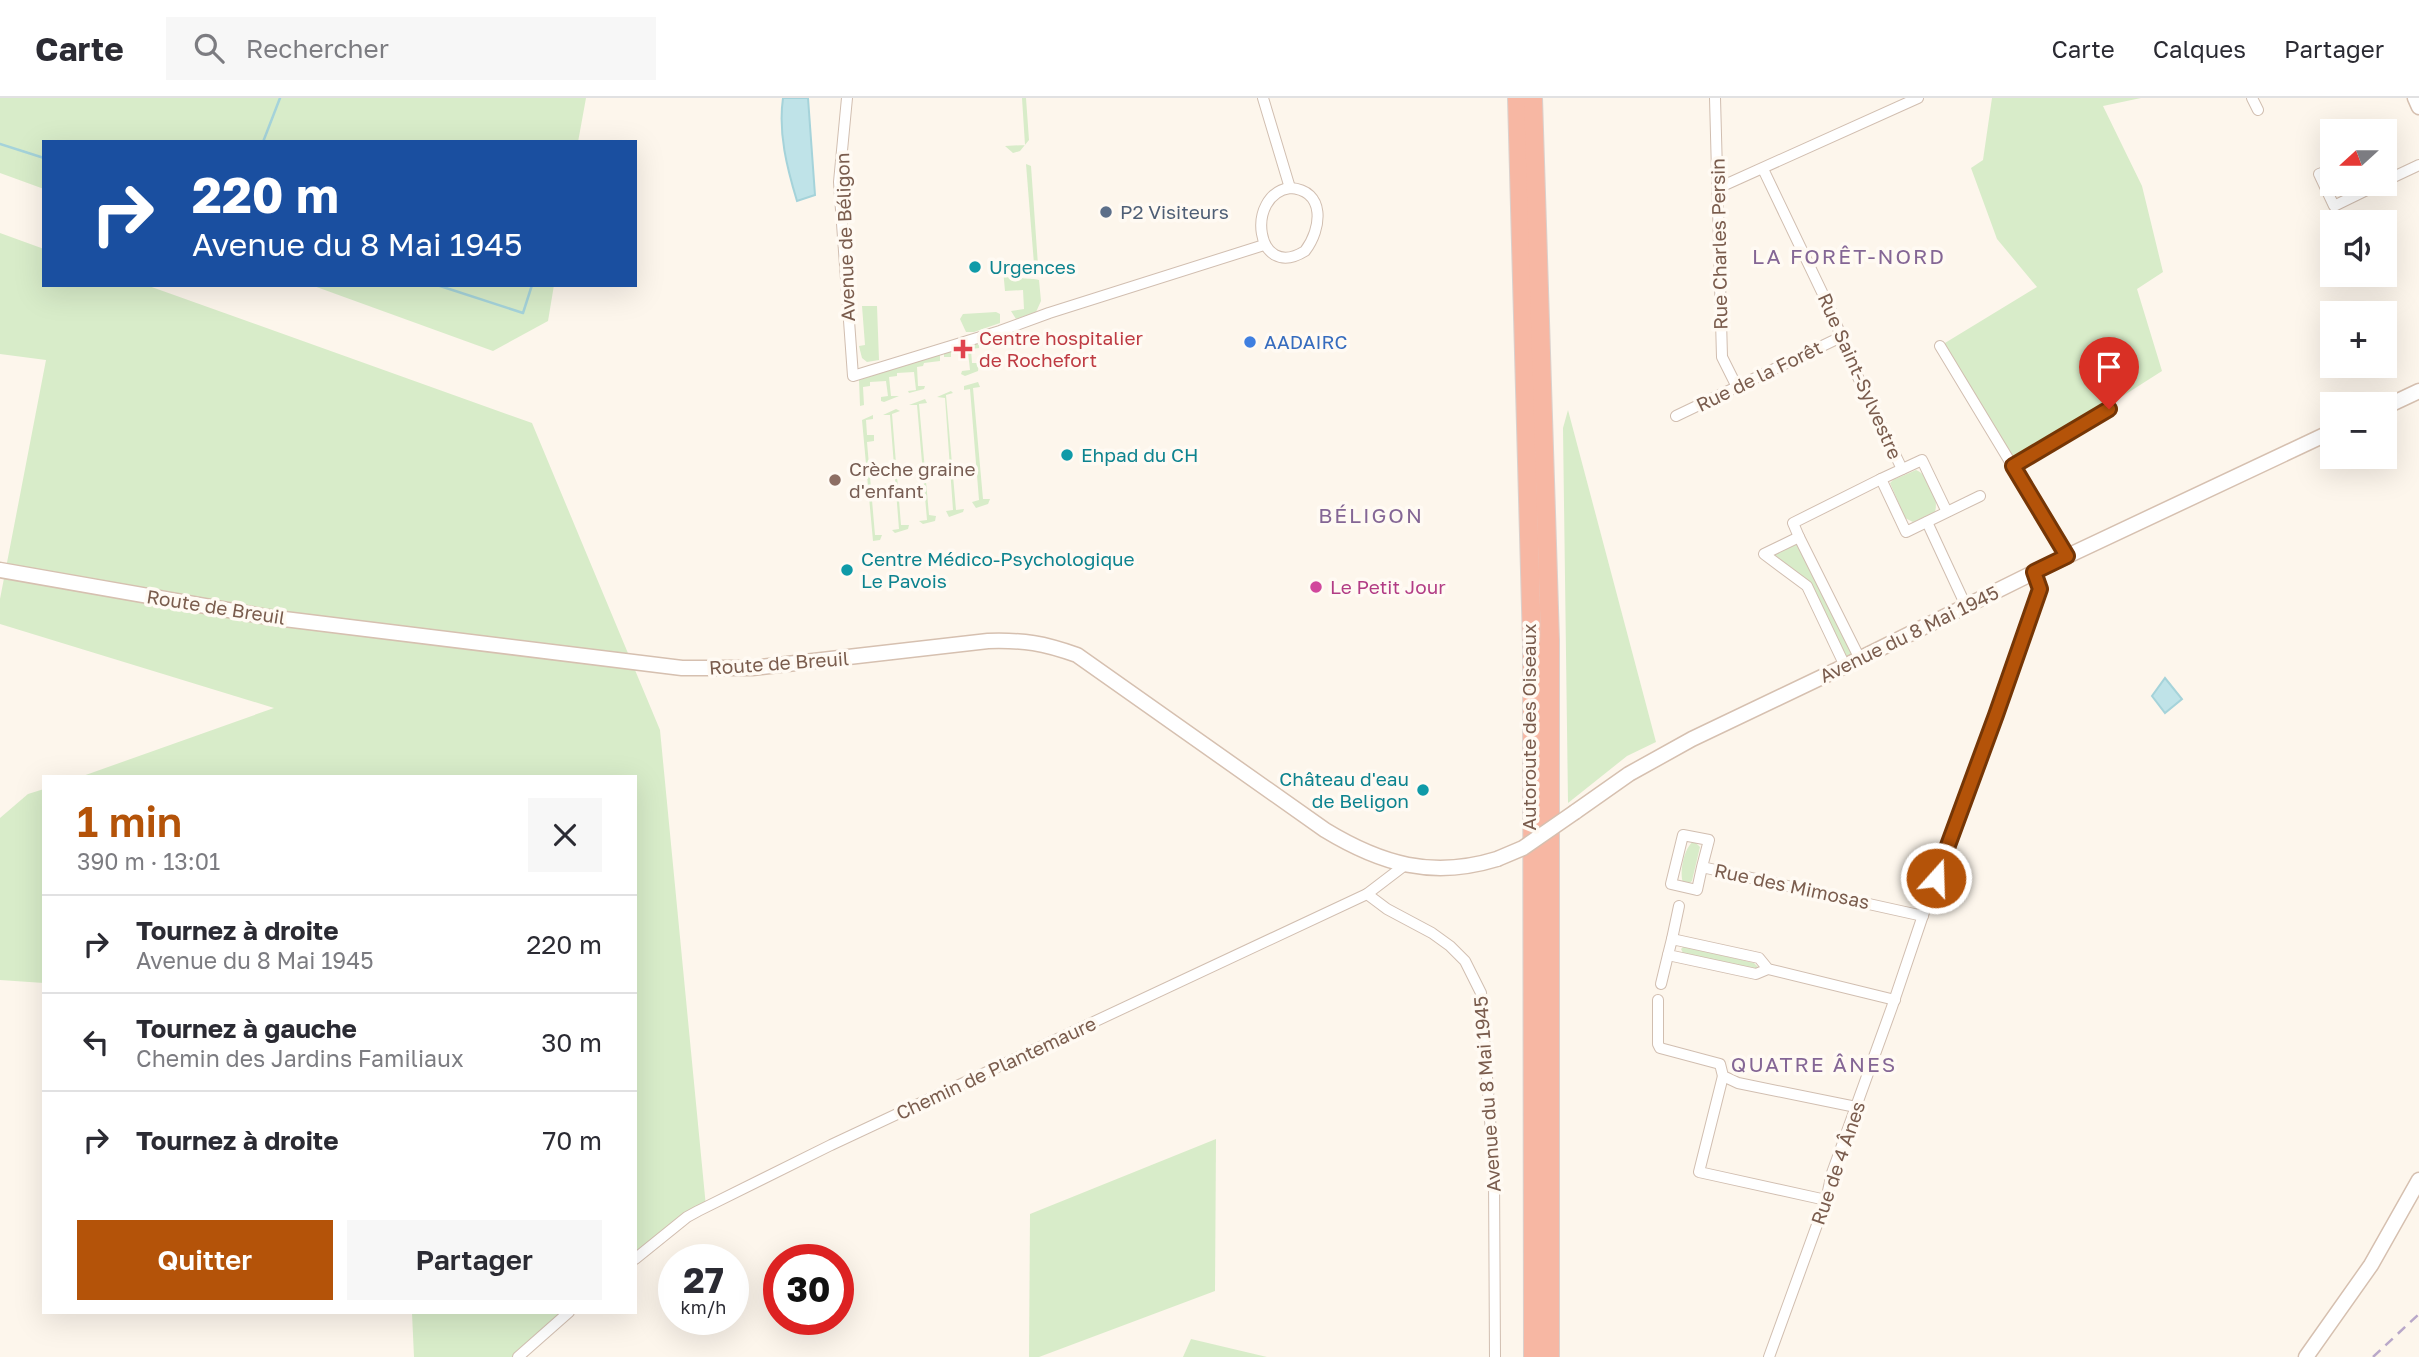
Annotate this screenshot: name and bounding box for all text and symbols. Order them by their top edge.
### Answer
search box [166,17,656,80]
text: Carte [35,29,124,68]
icon: search [190,29,228,67]
text: Rechercher [246,33,389,64]
text: Carte [2051,34,2115,63]
text: Calques [2153,34,2246,63]
text: Partager [2284,34,2384,63]
north arrow [2320,119,2398,196]
map controls [2320,119,2397,469]
street label: Avenue de Béligon [830,152,859,322]
street label: Rue Charles Persin [1706,158,1731,330]
text: 220 m [192,165,339,224]
icon: right [77,168,168,259]
place label: P2 Visiteurs [1120,200,1229,223]
marker: P2 Visiteurs [1098,204,1114,220]
button: sound [2320,210,2397,287]
text: Avenue du 8 Mai 1945 [192,225,523,263]
district label: LA FORÊT-NORD [1752,243,1946,269]
place label: Urgences [989,255,1076,278]
marker: Urgences [967,259,983,275]
street label: Rue Saint-Sylvestre [1814,289,1907,462]
button: + [2320,301,2397,378]
place label: Centre hospitalier de Rochefort [979,326,1143,371]
place label: AADAIRC [1264,330,1347,353]
marker: AADAIRC [1242,334,1258,350]
street label: Rue de la Forêt [1692,335,1825,416]
pin [2079,337,2139,409]
marker: Centre hospitalier de Rochefort [953,339,973,359]
icon: arrive [2090,348,2128,386]
button: − [2320,392,2397,469]
place label: Ehpad du CH [1081,443,1198,466]
marker: Ehpad du CH [1059,447,1075,463]
place label: Crèche graine d'enfant [849,457,975,502]
marker: Crèche graine d'enfant [827,472,843,488]
district label: BÉLIGON [1318,502,1424,528]
place label: Centre Médico-Psychologique Le Pavois [861,547,1135,592]
marker: Centre Médico-Psychologique Le Pavois [839,562,855,578]
place label: Le Petit Jour [1330,575,1446,598]
marker: Le Petit Jour [1308,579,1324,595]
street label: Avenue du 8 Mai 1945 [1816,580,2002,687]
street label: Route de Breuil [145,584,287,629]
street label: Autoroute des Oiseaux [1517,624,1540,830]
street label: Route de Breuil [708,646,850,679]
place label: Château d'eau de Beligon [1279,767,1409,812]
marker: Château d'eau de Beligon [1415,782,1431,798]
text: 1 min [77,796,182,846]
button: close [528,798,602,872]
position arrow [1899,841,1973,915]
text: 390 m · 13:01 [77,847,220,875]
street label: Rue des Mimosas [1713,858,1872,913]
text: Tournez à droite [136,915,339,946]
icon: right [77,925,115,963]
text: 220 m [526,929,602,960]
text: Avenue du 8 Mai 1945 [136,946,374,974]
street label: Avenue du 8 Mai 1945 [1468,995,1505,1193]
street label: Chemin de Plantemaure [892,1011,1099,1124]
text: Tournez à gauche [136,1013,357,1044]
icon: left [77,1023,115,1061]
text: 30 m [541,1027,602,1058]
text: Chemin des Jardins Familiaux [136,1044,464,1072]
district label: QUATRE ÂNES [1731,1051,1897,1077]
street label: Rue de 4 Ânes [1806,1098,1869,1228]
icon: right [77,1121,115,1159]
text: Tournez à droite [136,1125,339,1156]
text: 70 m [543,1125,602,1156]
button: Quitter [77,1220,333,1300]
button: Partager [347,1220,602,1300]
speed limit sign: 30 [763,1244,854,1335]
text: 27 [683,1259,724,1301]
text: km/h [681,1296,726,1318]

